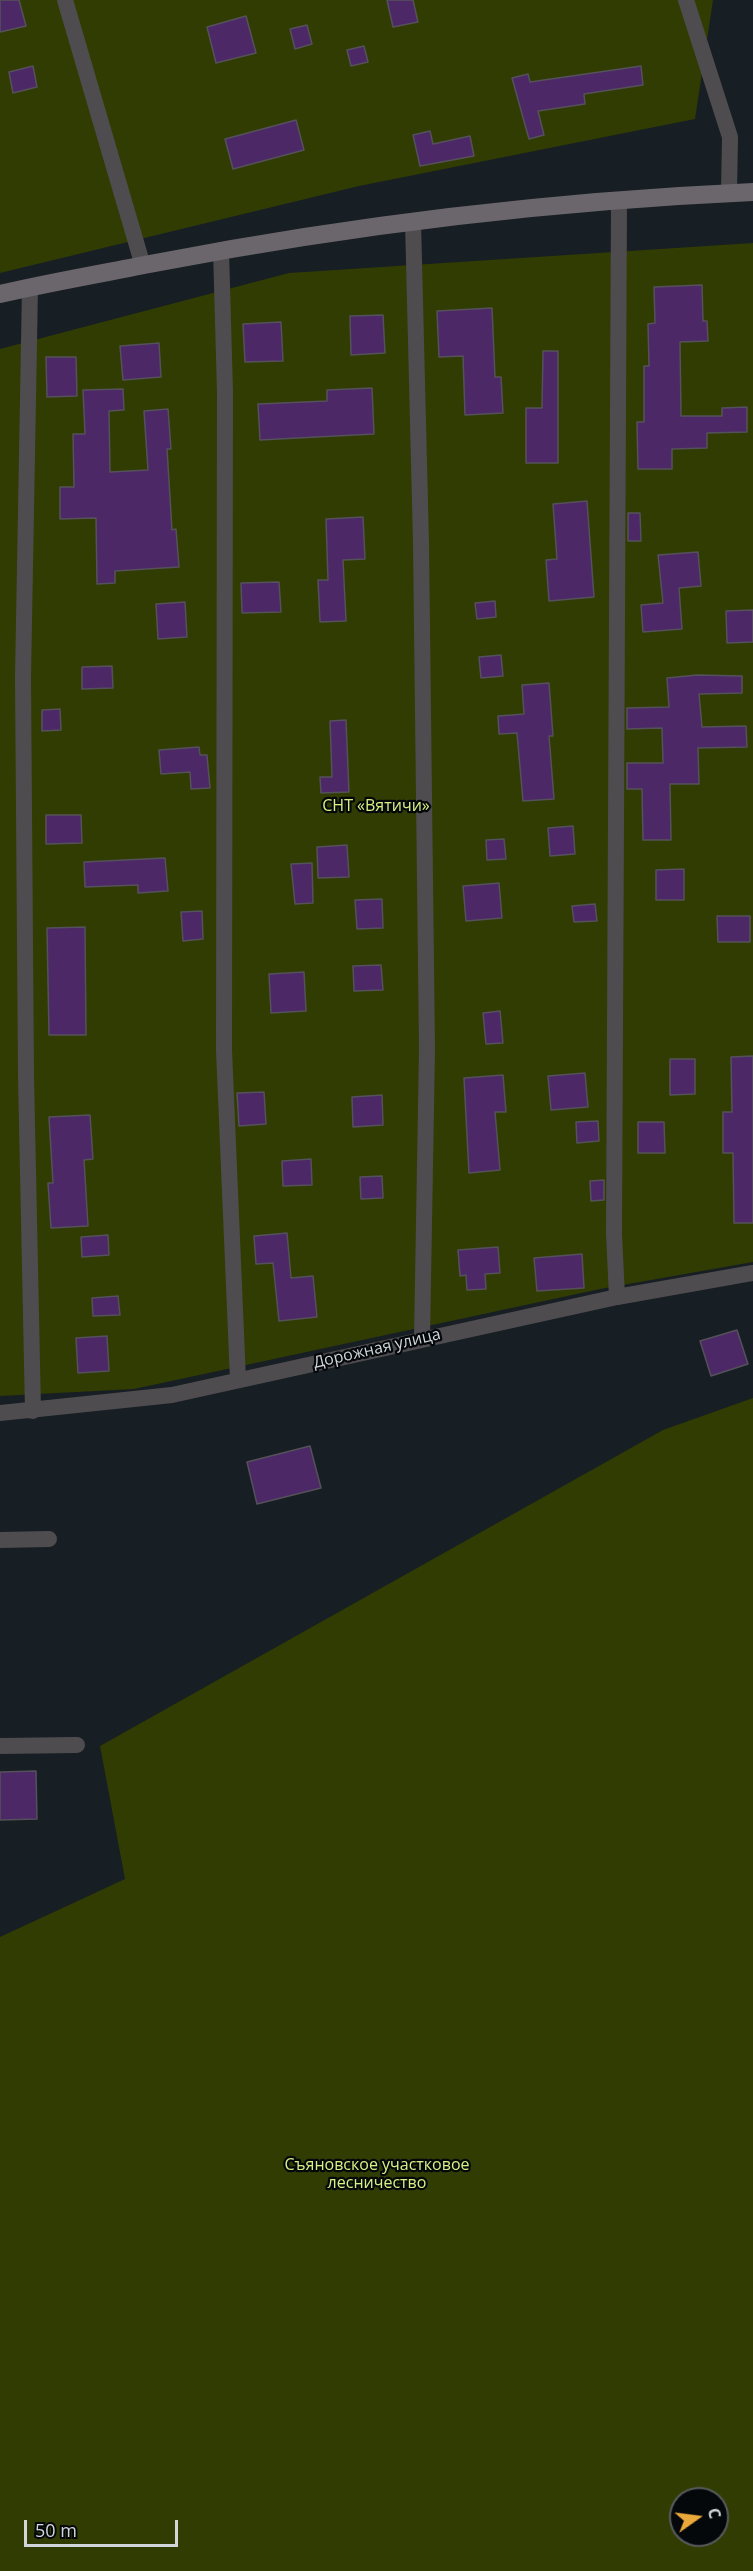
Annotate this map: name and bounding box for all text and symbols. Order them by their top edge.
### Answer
park label: СНТ «Вятичи» [322,796,430,816]
street label: Дорожная улица [311,1325,443,1373]
park label: Съяновское участковое лесничество [284,2155,470,2193]
north arrow [669,2487,729,2547]
text: С [703,2506,726,2521]
scale bar [27,2508,182,2546]
text: 50 m [35,2518,77,2542]

